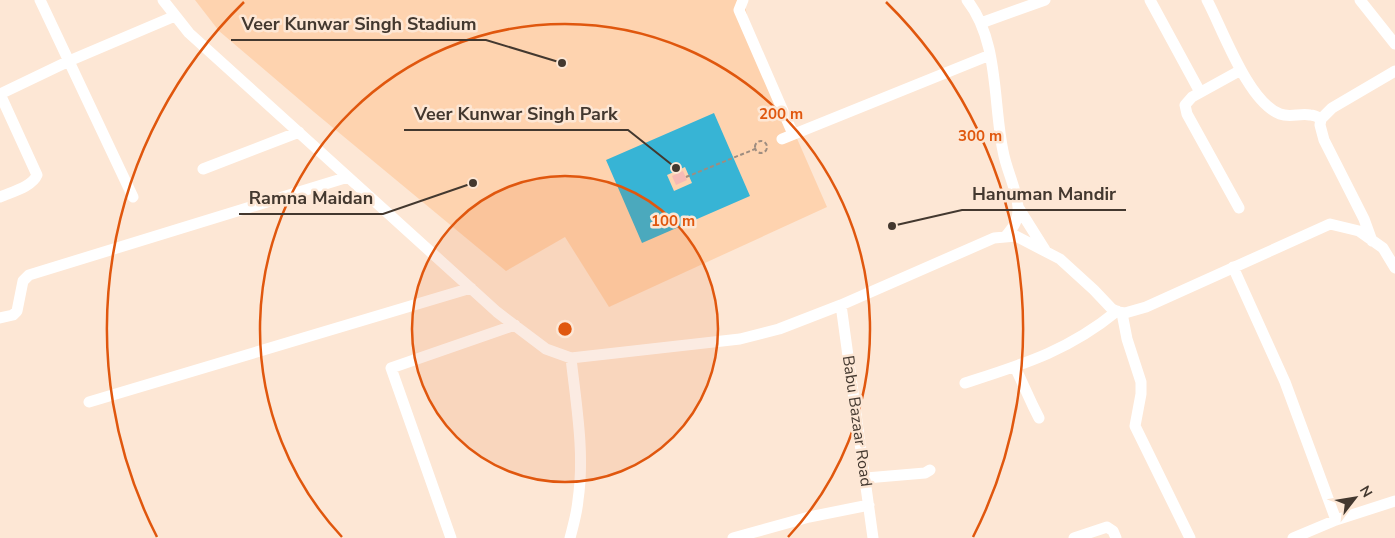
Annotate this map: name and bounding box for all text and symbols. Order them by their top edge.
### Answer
callout: Veer Kunwar Singh Stadium [231,7,486,40]
text: Veer Kunwar Singh Stadium [240,12,477,36]
callout: Veer Kunwar Singh Park [404,97,628,130]
text: Veer Kunwar Singh Park [413,102,618,126]
text: 200 m [759,104,803,124]
text: 300 m [958,126,1002,146]
callout: Hanuman Mandir [962,177,1126,210]
callout: Ramna Maidan [239,181,383,214]
text: Hanuman Mandir [972,182,1116,206]
text: Ramna Maidan [249,186,373,210]
text: 100 m [651,211,695,231]
centre of rings [556,320,574,338]
street label: Babu Bazaar Road [837,354,877,488]
north arrow [1330,473,1380,523]
text: N [1355,482,1377,501]

